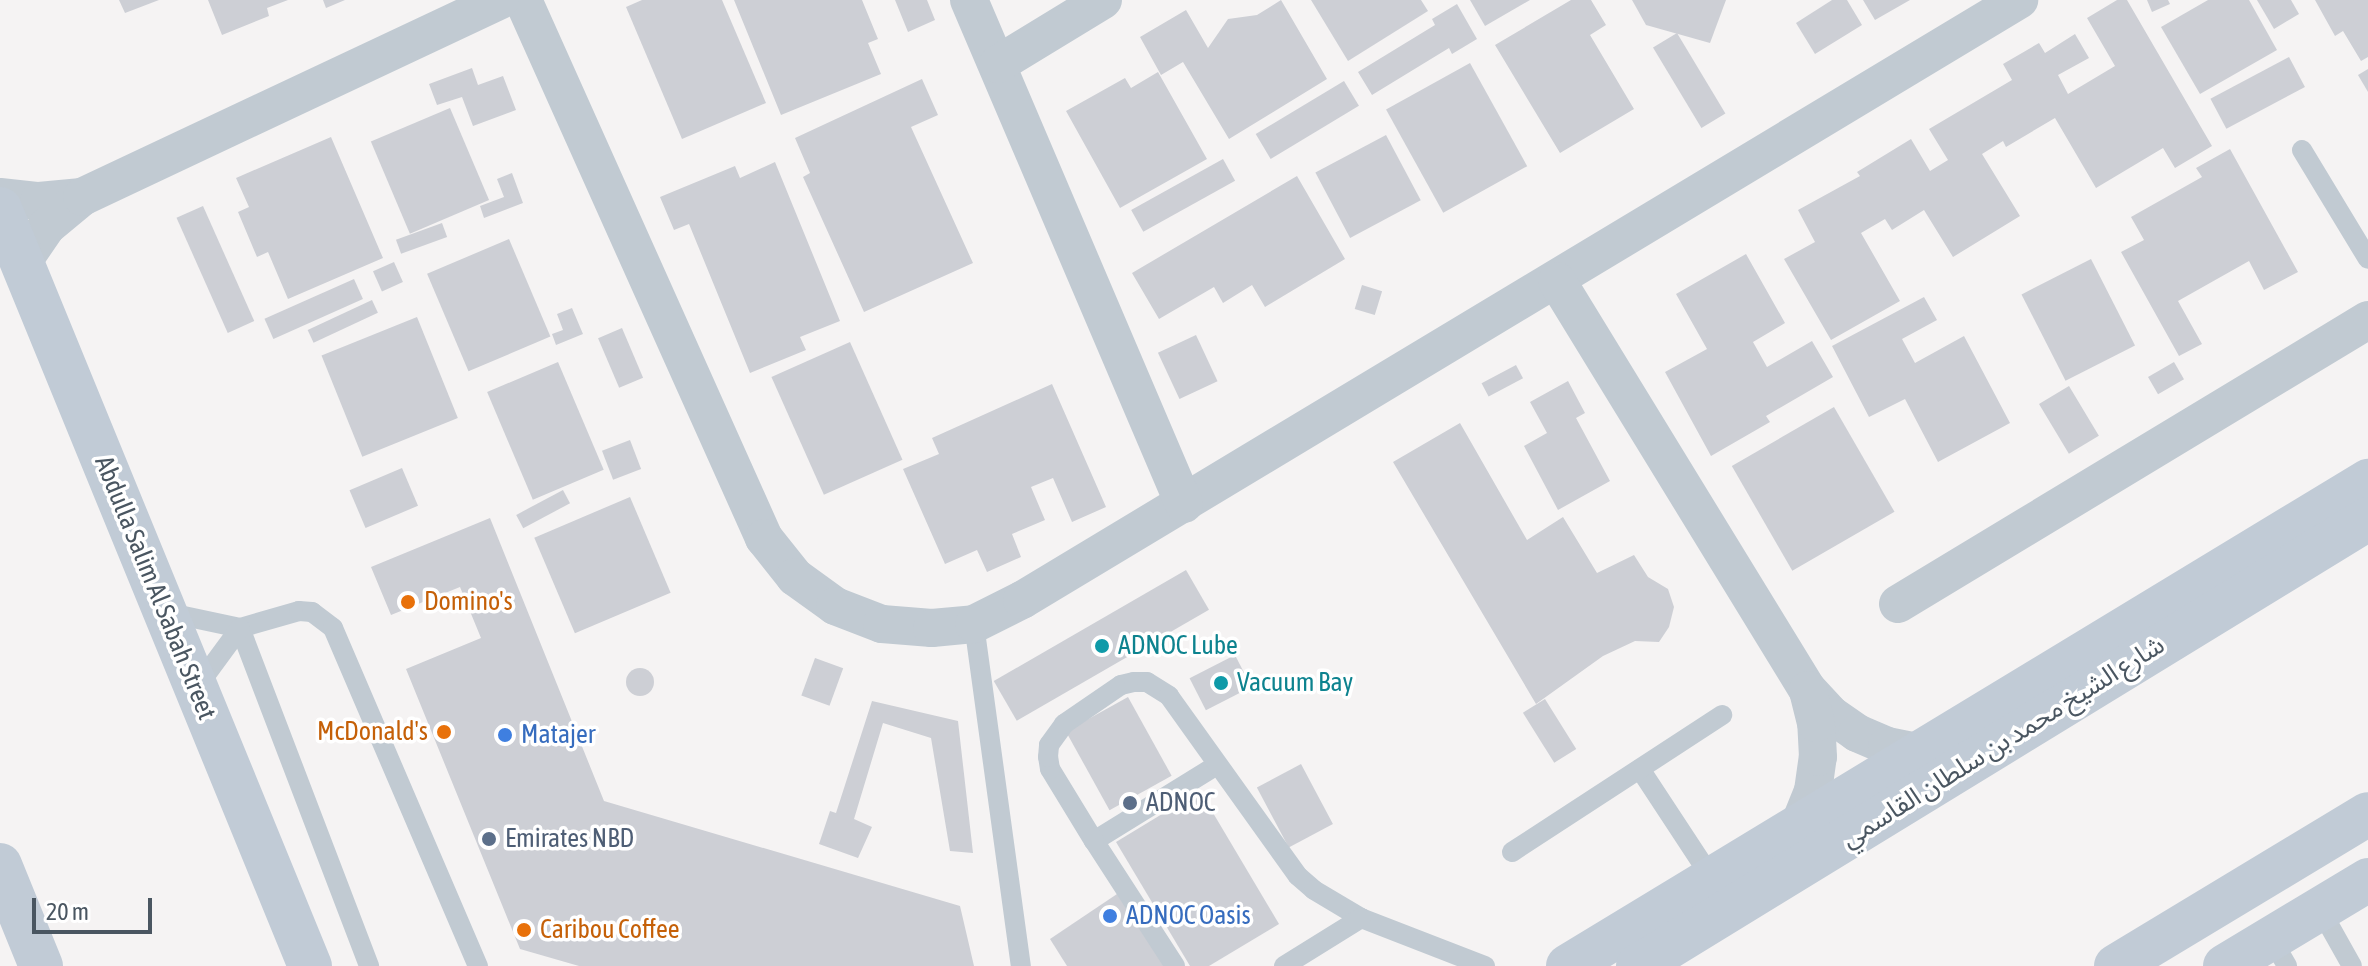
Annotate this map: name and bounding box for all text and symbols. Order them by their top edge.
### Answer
street label: Abdulla Salim Al Sabah Street [88,452,222,724]
place label: Domino's [424,586,513,618]
marker: Domino's [399,593,417,611]
street label: شارع الشيخ محمد بن سلطان القاسمي [1836,629,2170,855]
place label: ADNOC Lube [1118,630,1238,662]
marker: ADNOC Lube [1093,637,1111,655]
place label: Vacuum Bay [1237,667,1353,699]
marker: Vacuum Bay [1212,674,1230,692]
place label: McDonald's [317,716,428,748]
place label: Matajer [521,719,596,751]
marker: McDonald's [435,723,453,741]
marker: Matajer [496,726,514,744]
place label: ADNOC [1146,787,1216,819]
marker: ADNOC [1121,794,1139,812]
place label: Emirates NBD [505,823,634,855]
marker: Emirates NBD [480,830,498,848]
scale bar [36,882,156,932]
text: 20 m [46,898,89,925]
place label: ADNOC Oasis [1126,900,1251,932]
marker: ADNOC Oasis [1101,907,1119,925]
place label: Caribou Coffee [540,914,680,946]
marker: Caribou Coffee [515,921,533,939]

